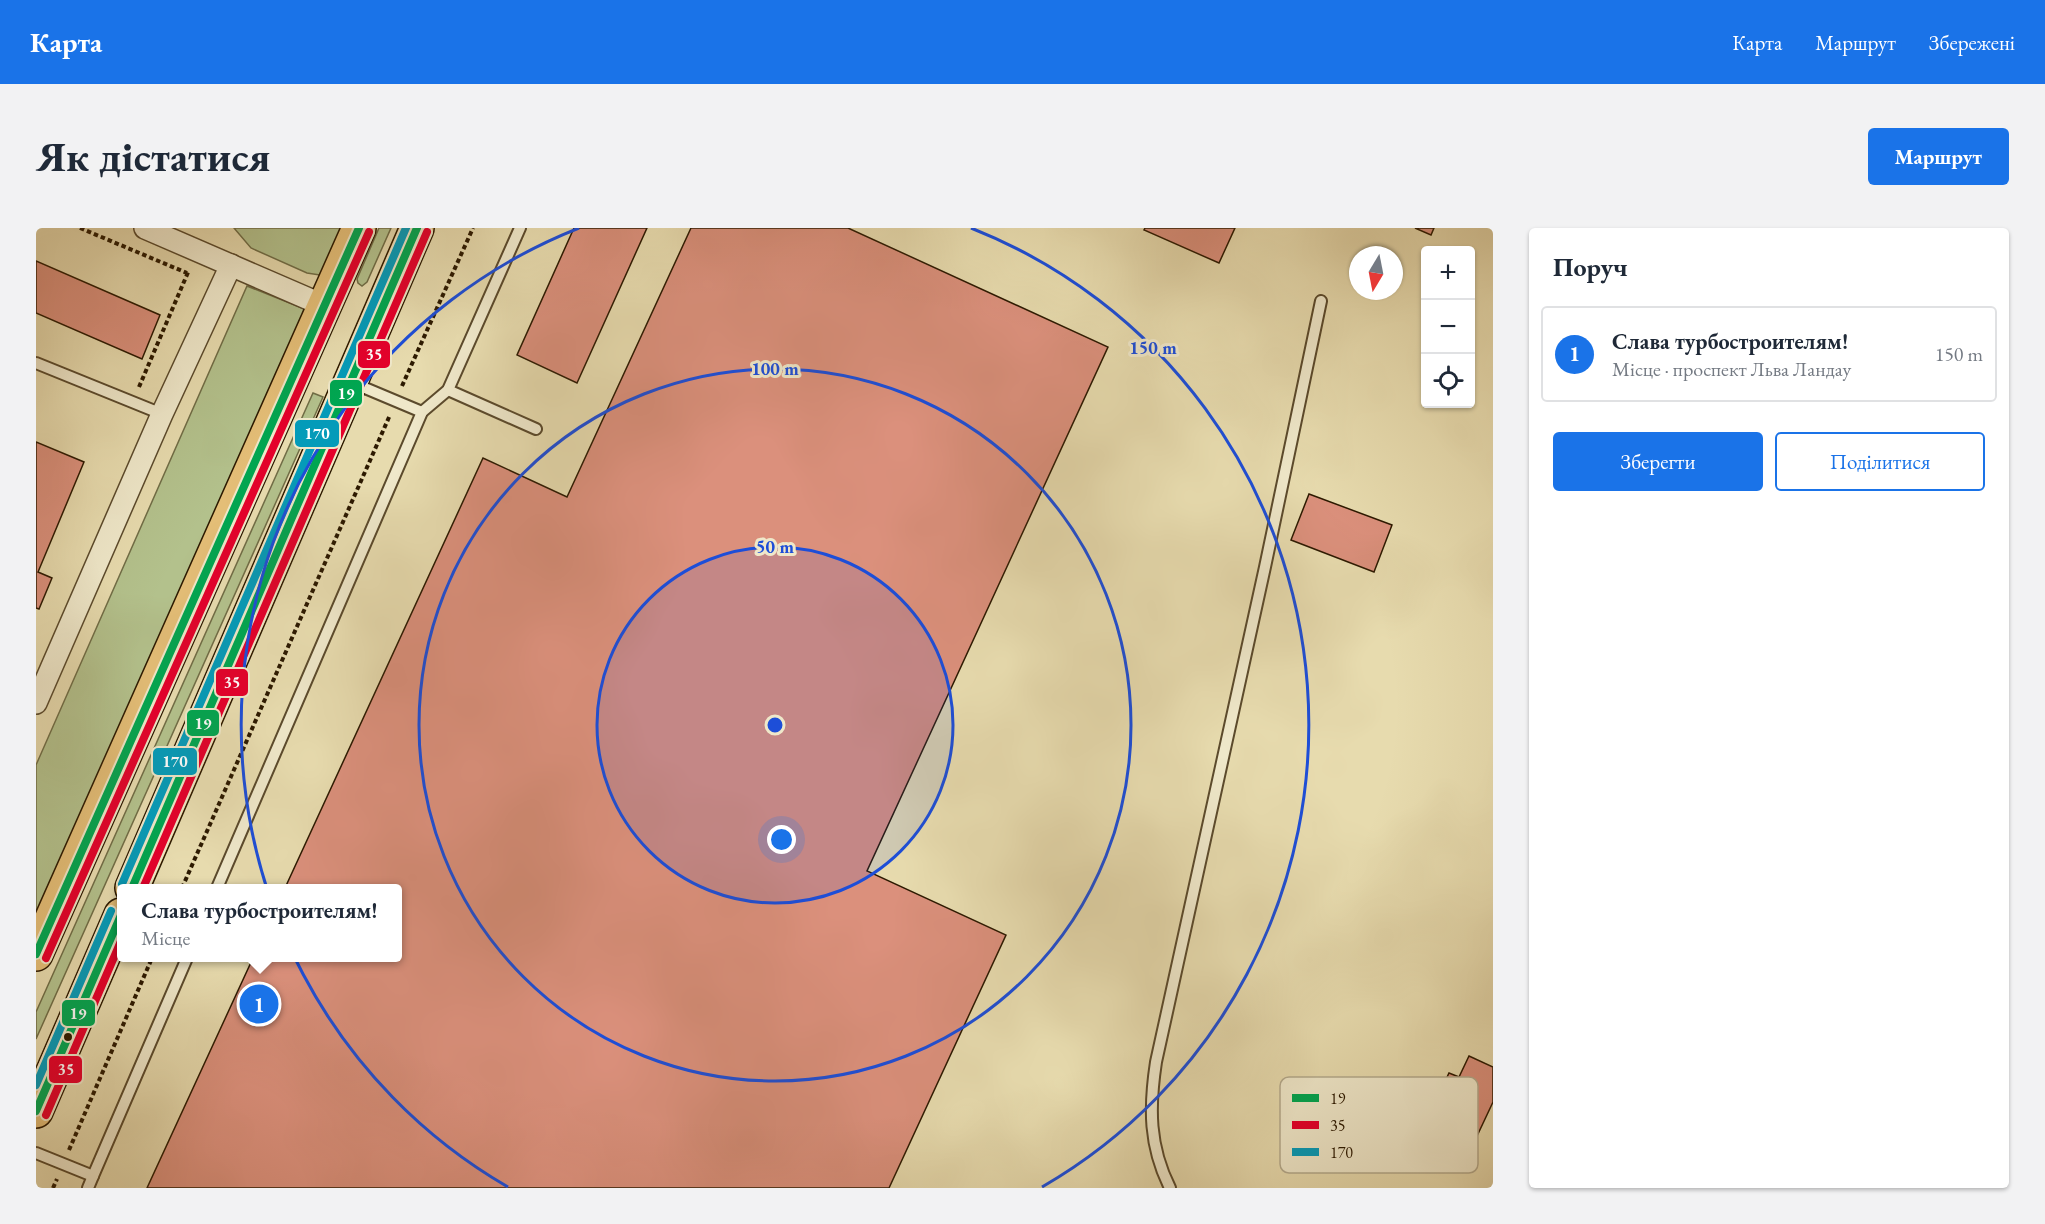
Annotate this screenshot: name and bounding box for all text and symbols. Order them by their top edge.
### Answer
text: Карта [30,24,102,60]
text: Карта [1732,29,1782,56]
text: Маршрут [1815,29,1896,56]
text: Збережені [1929,29,2015,56]
button: Маршрут [1868,128,2009,185]
text: Як дістатися [36,129,270,184]
north arrow [1349,246,1403,300]
map controls [1421,246,1475,408]
button: + [1421,246,1475,300]
text: Поруч [1553,250,1628,284]
button: − [1421,300,1475,354]
text: Слава турбостроителям! [1612,327,1848,356]
text: 150 m [1129,336,1177,359]
line badge: 35 [357,340,391,369]
text: 1 [1569,341,1580,367]
text: 150 m [1935,341,1983,367]
text: 35 [366,344,382,365]
button: locate [1421,354,1475,408]
text: Місце · проспект Льва Ландау [1612,356,1851,382]
text: 100 m [751,357,799,380]
line badge: 19 [329,379,363,407]
text: 19 [338,383,355,404]
line badge: 170 [294,419,340,448]
text: 170 [304,423,330,444]
button: Зберегти [1553,432,1763,491]
button: Поділитися [1775,432,1985,491]
text: 50 m [756,535,794,558]
line badge: 35 [215,668,249,697]
text: 35 [224,672,240,693]
line badge: 19 [186,709,220,737]
text: 19 [195,713,212,734]
centre of rings [765,715,785,735]
line badge: 170 [152,747,198,776]
text: 170 [162,751,188,772]
your location [767,825,796,854]
popup [117,884,402,962]
text: Слава турбостроителям! [141,896,378,925]
text: Місце [141,925,190,951]
pin: 1 [240,982,278,1026]
line badge: 19 [61,999,96,1027]
text: 19 [70,1003,87,1024]
unlabelled marker [62,1031,74,1043]
line badge: 35 [48,1055,83,1084]
text: 35 [58,1059,74,1080]
legend [1280,1077,1478,1173]
text: 19 [1330,1088,1346,1109]
text: 35 [1330,1115,1345,1136]
text: 170 [1330,1142,1353,1163]

